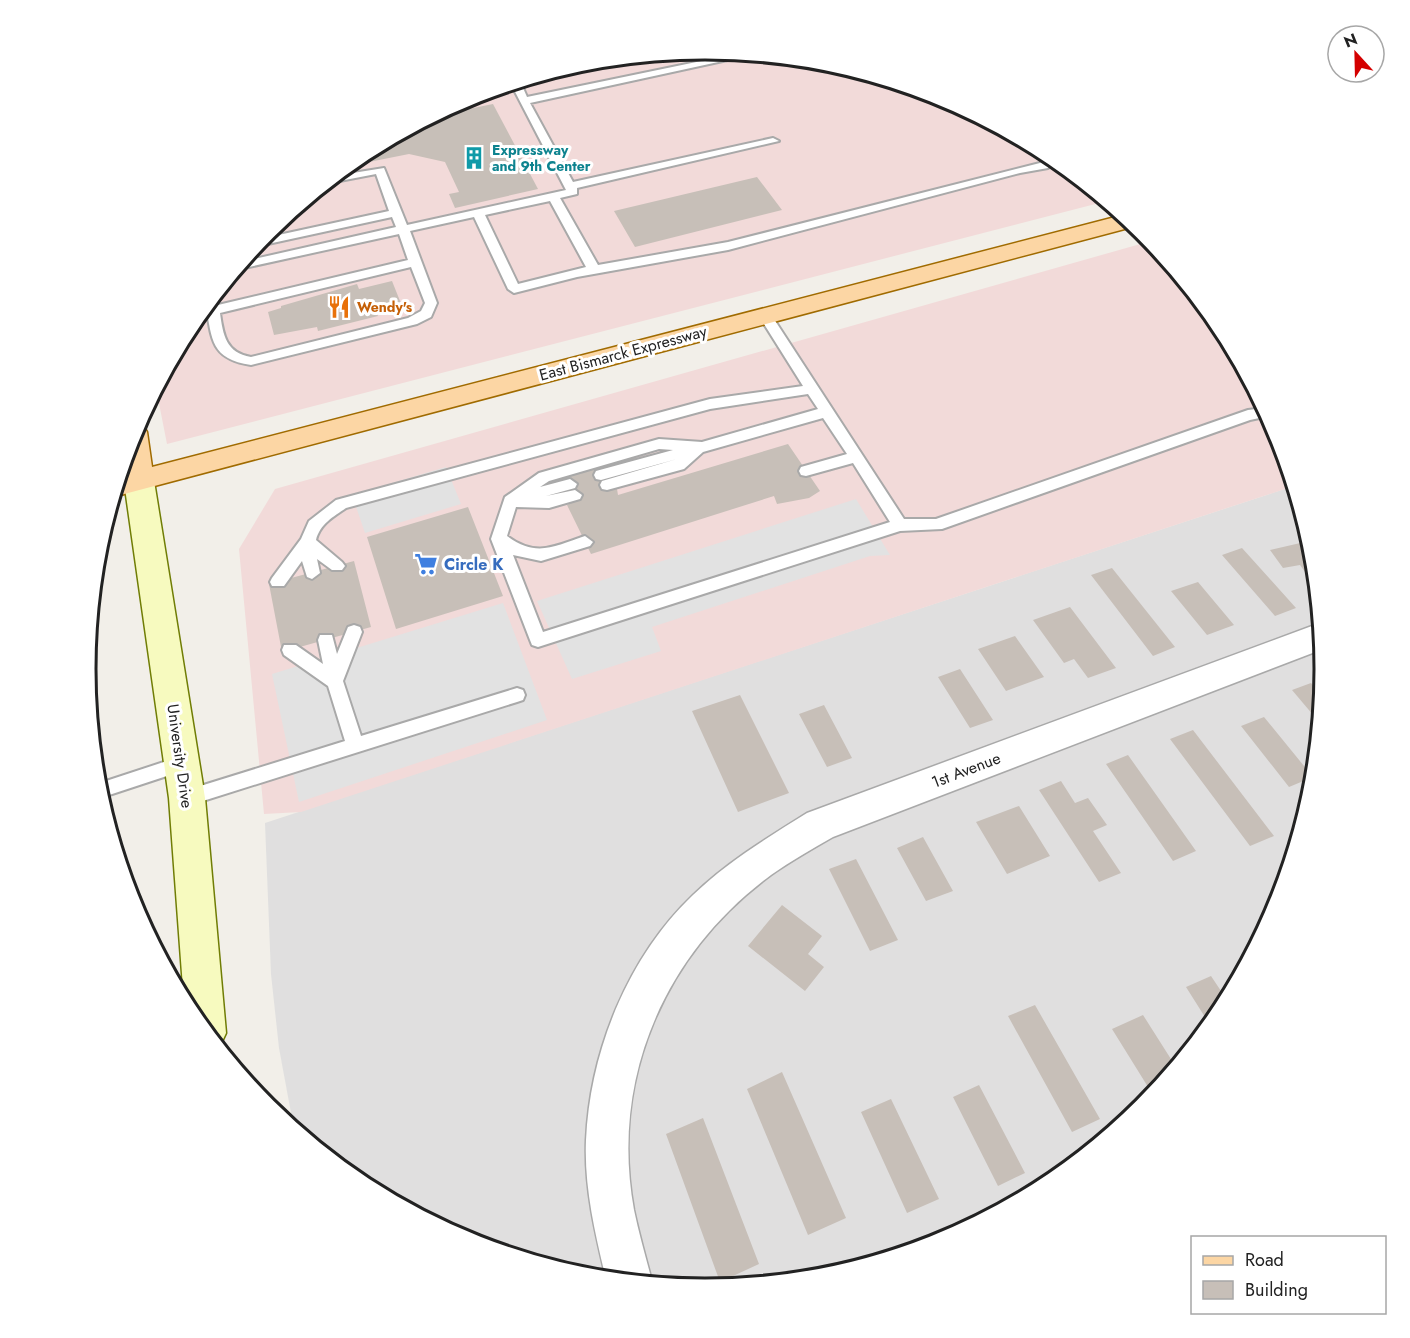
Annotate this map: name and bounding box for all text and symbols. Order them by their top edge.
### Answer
north arrow [1326,24,1386,84]
text: N [1340,28,1361,54]
place label: Expressway and 9th Center [492,140,591,176]
building icon: Expressway and 9th Center [461,145,487,171]
restaurant icon: Wendy's [326,294,352,320]
place label: Wendy's [357,297,413,317]
street label: East Bismarck Expressway [537,319,710,386]
supermarket icon: Circle K [413,551,439,577]
place label: Circle K [444,553,504,576]
street label: University Drive [161,702,199,810]
street label: 1st Avenue [928,746,1004,794]
legend [1191,1236,1386,1314]
text: Road [1245,1247,1284,1273]
text: Building [1245,1277,1308,1303]

